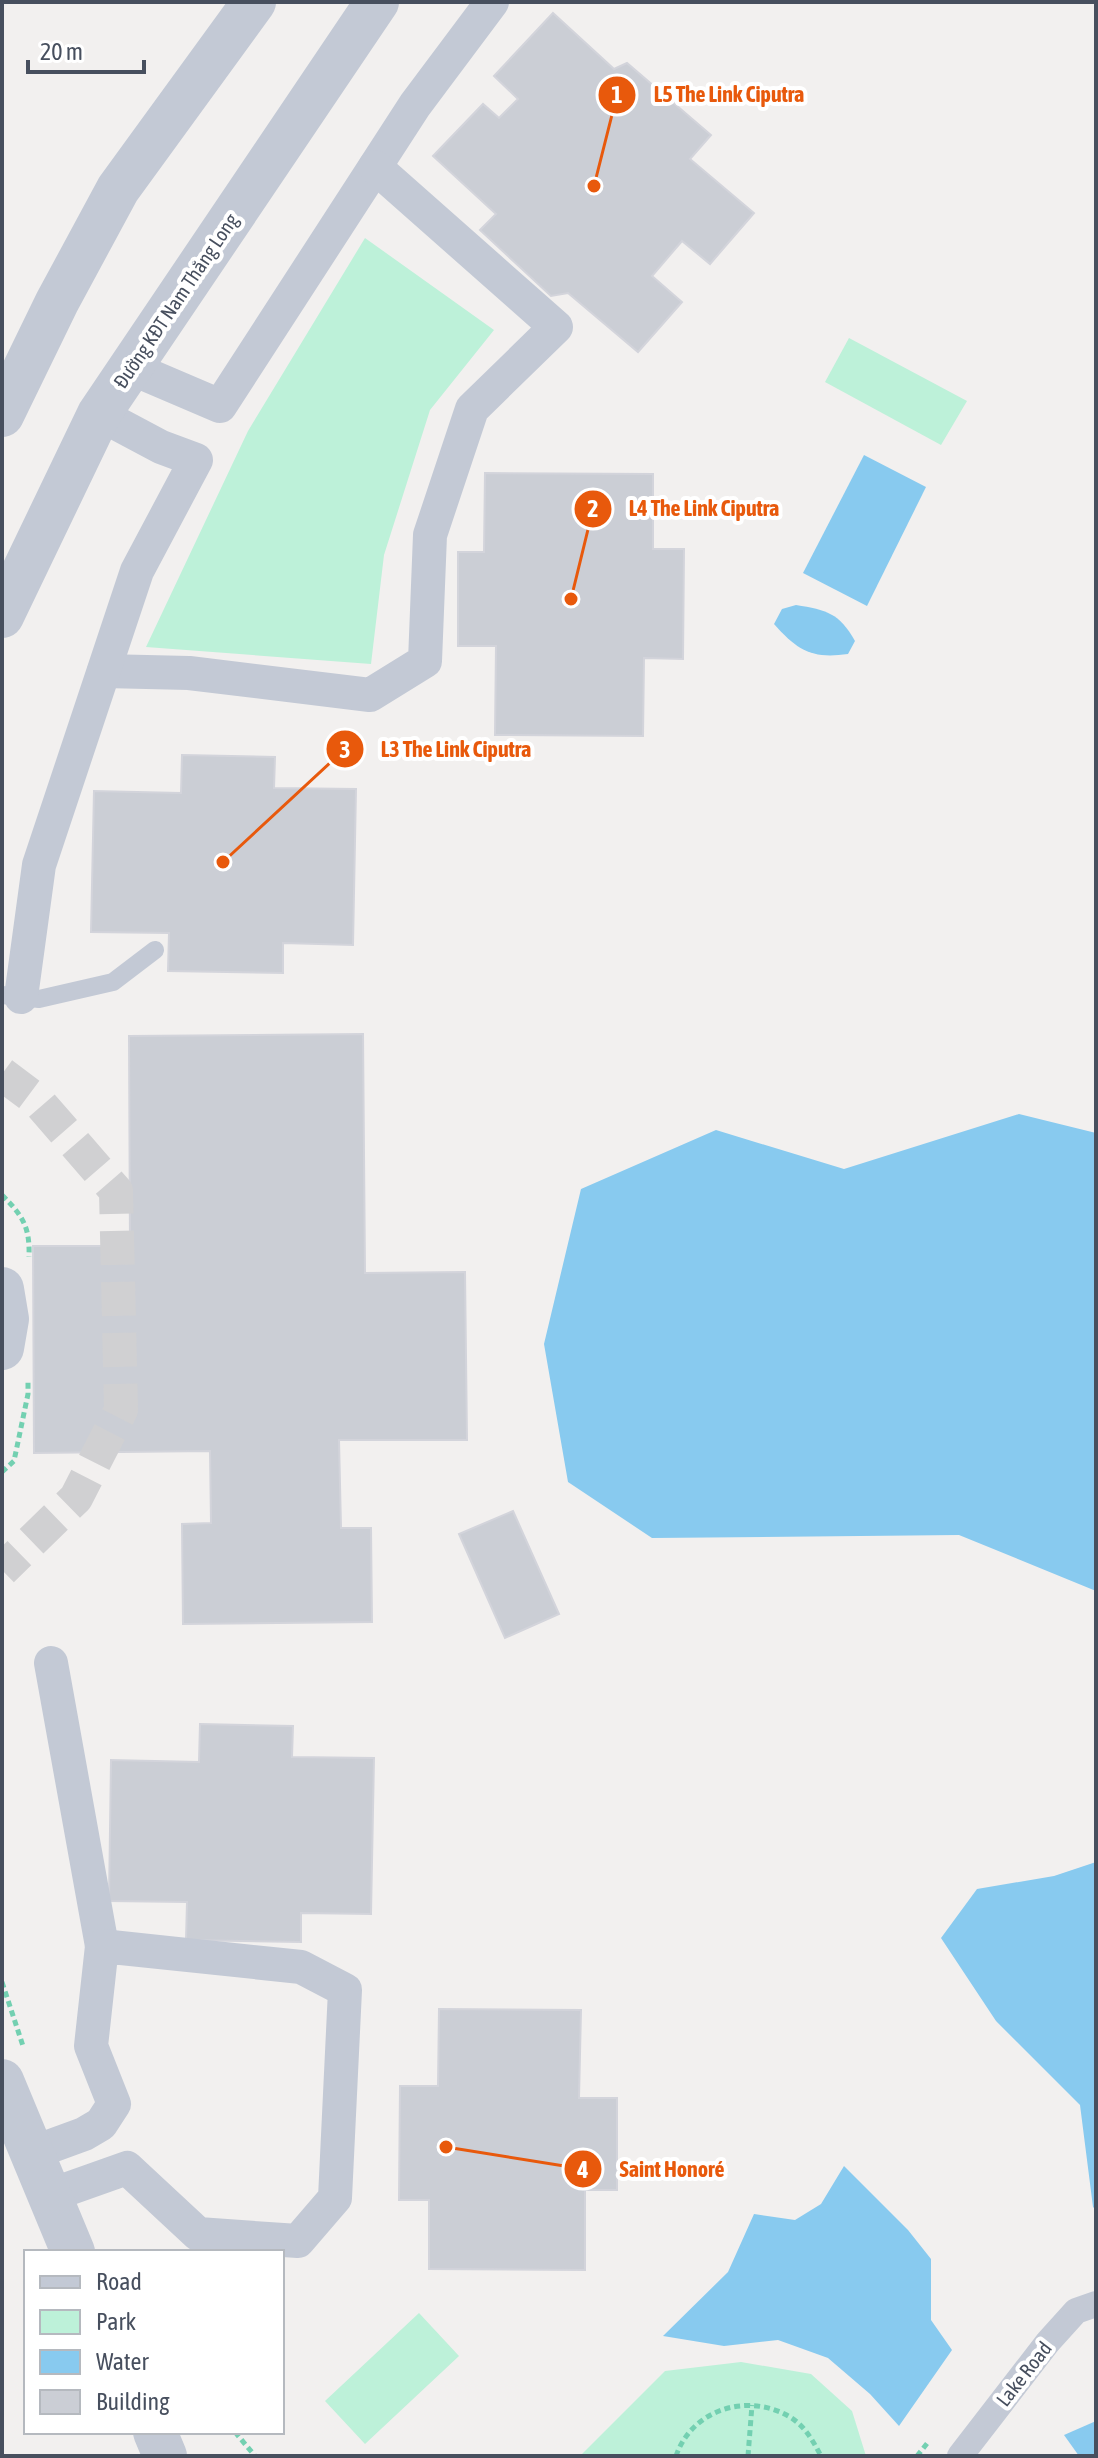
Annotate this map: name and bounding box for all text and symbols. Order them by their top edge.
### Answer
scale bar [28,24,144,74]
text: 20 m [40,38,83,65]
callout: L5 The Link Ciputra [597,72,820,118]
text: 1 [611,81,623,108]
text: L5 The Link Ciputra [654,81,804,107]
street label: Đường KĐT Nam Thăng Long [109,209,243,392]
callout: L4 The Link Ciputra [573,486,796,532]
text: 2 [587,495,599,522]
text: L4 The Link Ciputra [629,495,779,521]
callout: L3 The Link Ciputra [325,726,547,772]
text: 3 [339,736,351,763]
text: L3 The Link Ciputra [381,736,531,762]
callout: Saint Honoré [563,2146,740,2192]
text: 4 [576,2156,589,2183]
text: Saint Honoré [619,2156,725,2182]
legend [24,2250,284,2434]
text: Road [96,2268,142,2295]
text: Park [96,2308,137,2335]
street label: Lake Road [991,2337,1056,2411]
text: Water [96,2348,149,2375]
text: Building [96,2388,170,2415]

